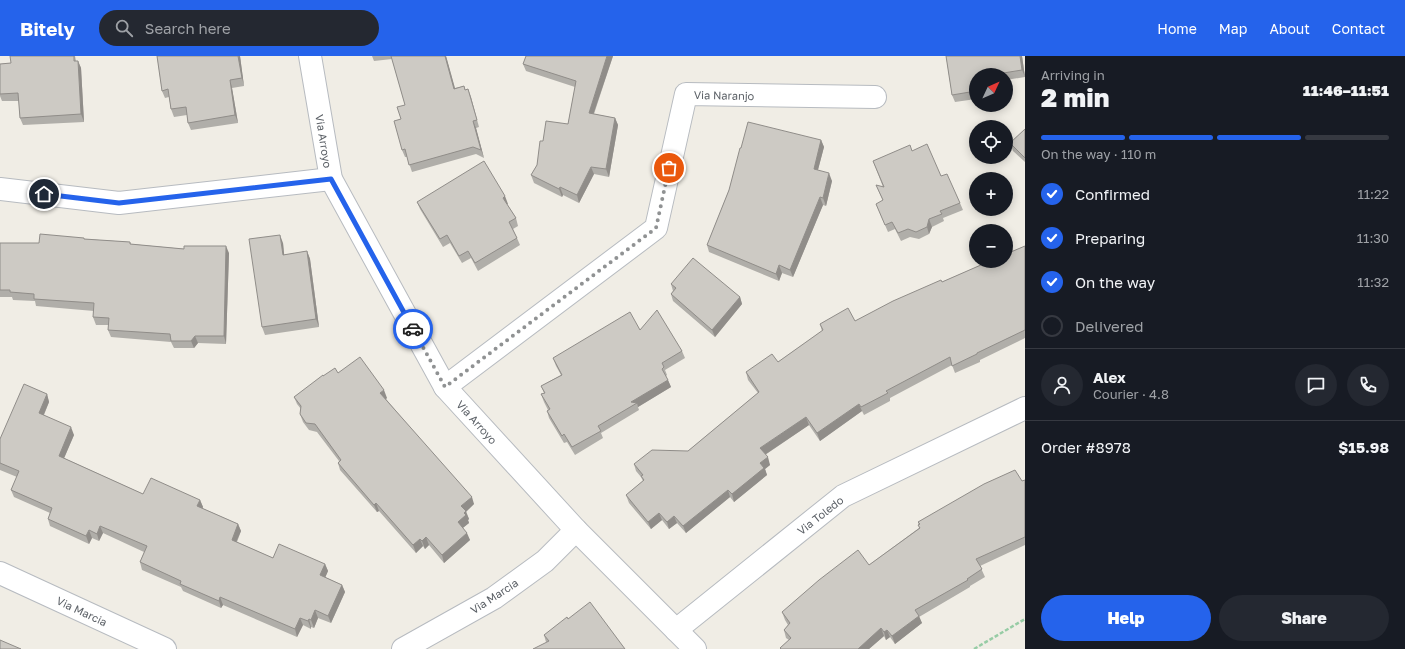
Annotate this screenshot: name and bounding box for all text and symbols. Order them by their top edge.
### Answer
search box [99,10,379,46]
text: Bitely [20,17,75,40]
icon: search [113,17,135,39]
text: Search here [145,19,231,37]
text: Home [1157,20,1197,37]
text: Map [1219,20,1247,37]
text: About [1269,20,1310,37]
text: Contact [1332,20,1385,37]
text: Arriving in [1041,67,1105,83]
north arrow [969,68,1013,112]
map controls [969,68,1013,268]
text: 11:46–11:51 [1303,81,1389,99]
text: 2 min [1041,82,1109,113]
street label: Via Naranjo [694,88,755,102]
street label: Via Arroyo [313,113,335,169]
button: locate [969,120,1013,164]
text: On the way · 110 m [1041,146,1156,162]
pin [652,151,686,185]
icon: bag [658,157,680,179]
button: + [969,172,1013,216]
pin [27,177,61,211]
icon: home [33,183,55,205]
icon: check [1041,183,1063,205]
text: Confirmed [1075,185,1150,203]
text: 11:22 [1357,186,1389,202]
button: − [969,224,1013,268]
icon: check [1041,227,1063,249]
text: Preparing [1075,229,1145,247]
text: 11:30 [1357,230,1389,246]
icon: check [1041,271,1063,293]
text: On the way [1075,273,1155,291]
text: 11:32 [1357,274,1389,290]
courier [393,309,433,349]
text: Delivered [1075,317,1143,335]
icon: car [402,318,424,340]
button: person [1041,364,1083,406]
button: chat [1295,364,1337,406]
button: phone [1347,364,1389,406]
text: Alex [1093,368,1126,386]
text: Courier · 4.8 [1093,386,1169,402]
street label: Via Arroyo [454,398,500,447]
text: Order #8978 [1041,438,1131,456]
text: $15.98 [1338,438,1389,456]
street label: Via Toledo [794,493,846,537]
street label: Via Marcia [468,576,520,616]
street label: Via Marcia [55,594,109,628]
button: Help [1041,595,1211,641]
button: Share [1219,595,1389,641]

